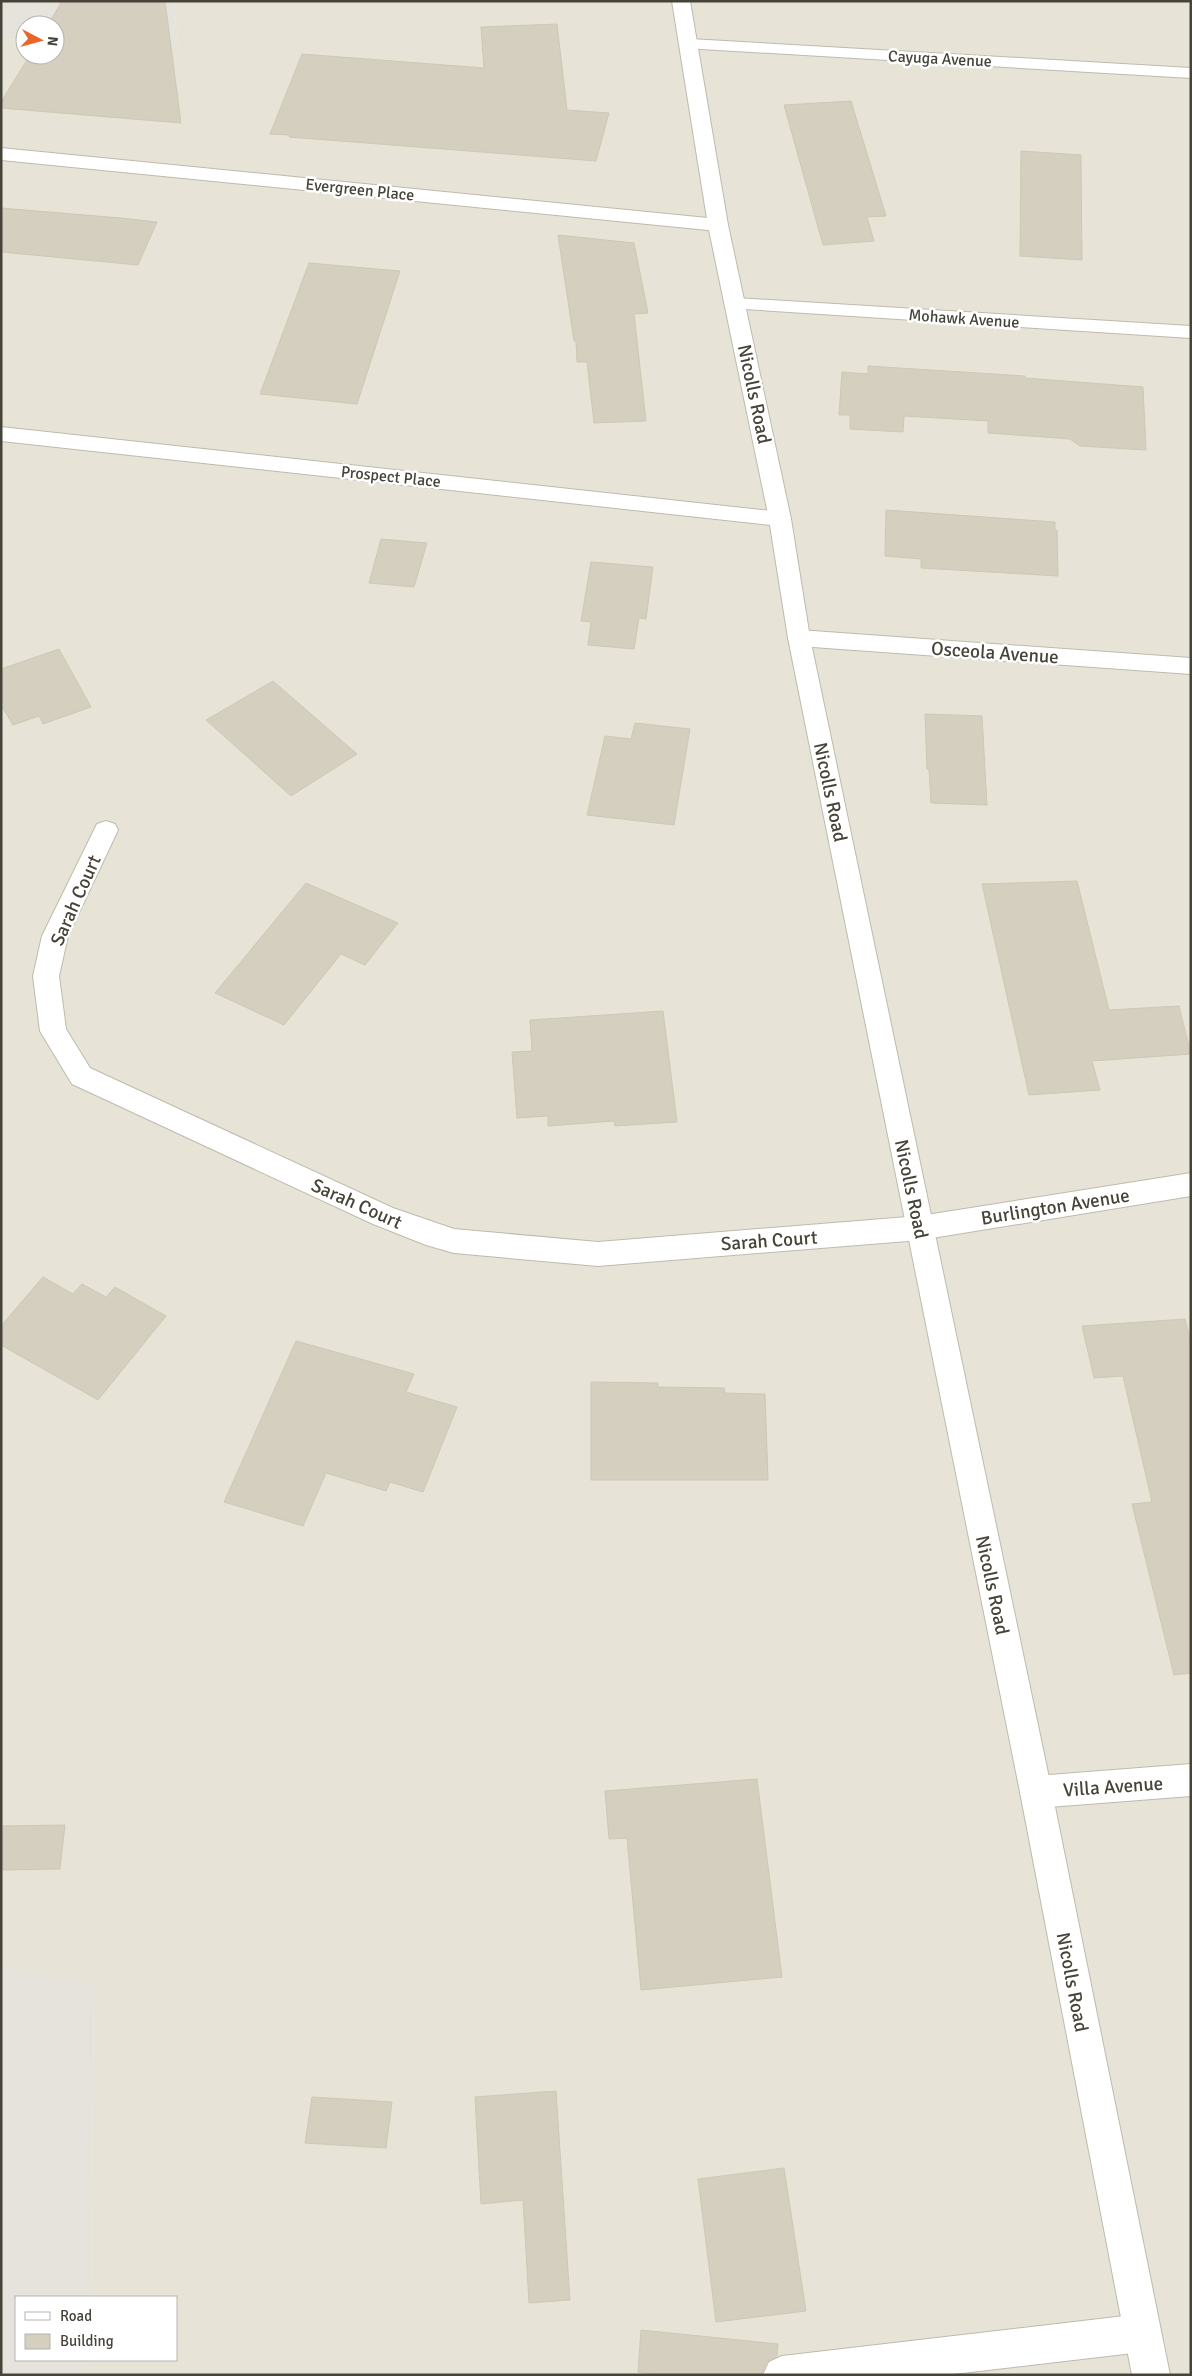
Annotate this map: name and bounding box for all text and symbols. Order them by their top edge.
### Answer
north arrow [15,15,65,65]
text: N [43,36,61,47]
street label: Cayuga Avenue [888,46,992,72]
street label: Evergreen Place [305,174,415,206]
street label: Mohawk Avenue [908,305,1020,333]
street label: Nicolls Road [732,342,776,446]
street label: Prospect Place [340,462,442,492]
street label: Osceola Avenue [930,637,1060,669]
street label: Nicolls Road [808,740,852,844]
street label: Sarah Court [45,851,107,950]
street label: Nicolls Road [889,1137,933,1241]
street label: Sarah Court [307,1173,406,1235]
street label: Burlington Avenue [979,1183,1131,1231]
street label: Sarah Court [720,1226,819,1256]
street label: Nicolls Road [970,1533,1014,1637]
street label: Villa Avenue [1062,1772,1164,1802]
street label: Nicolls Road [1051,1930,1093,2034]
legend [15,2296,178,2361]
text: Road [60,2307,92,2325]
text: Building [60,2332,114,2350]

